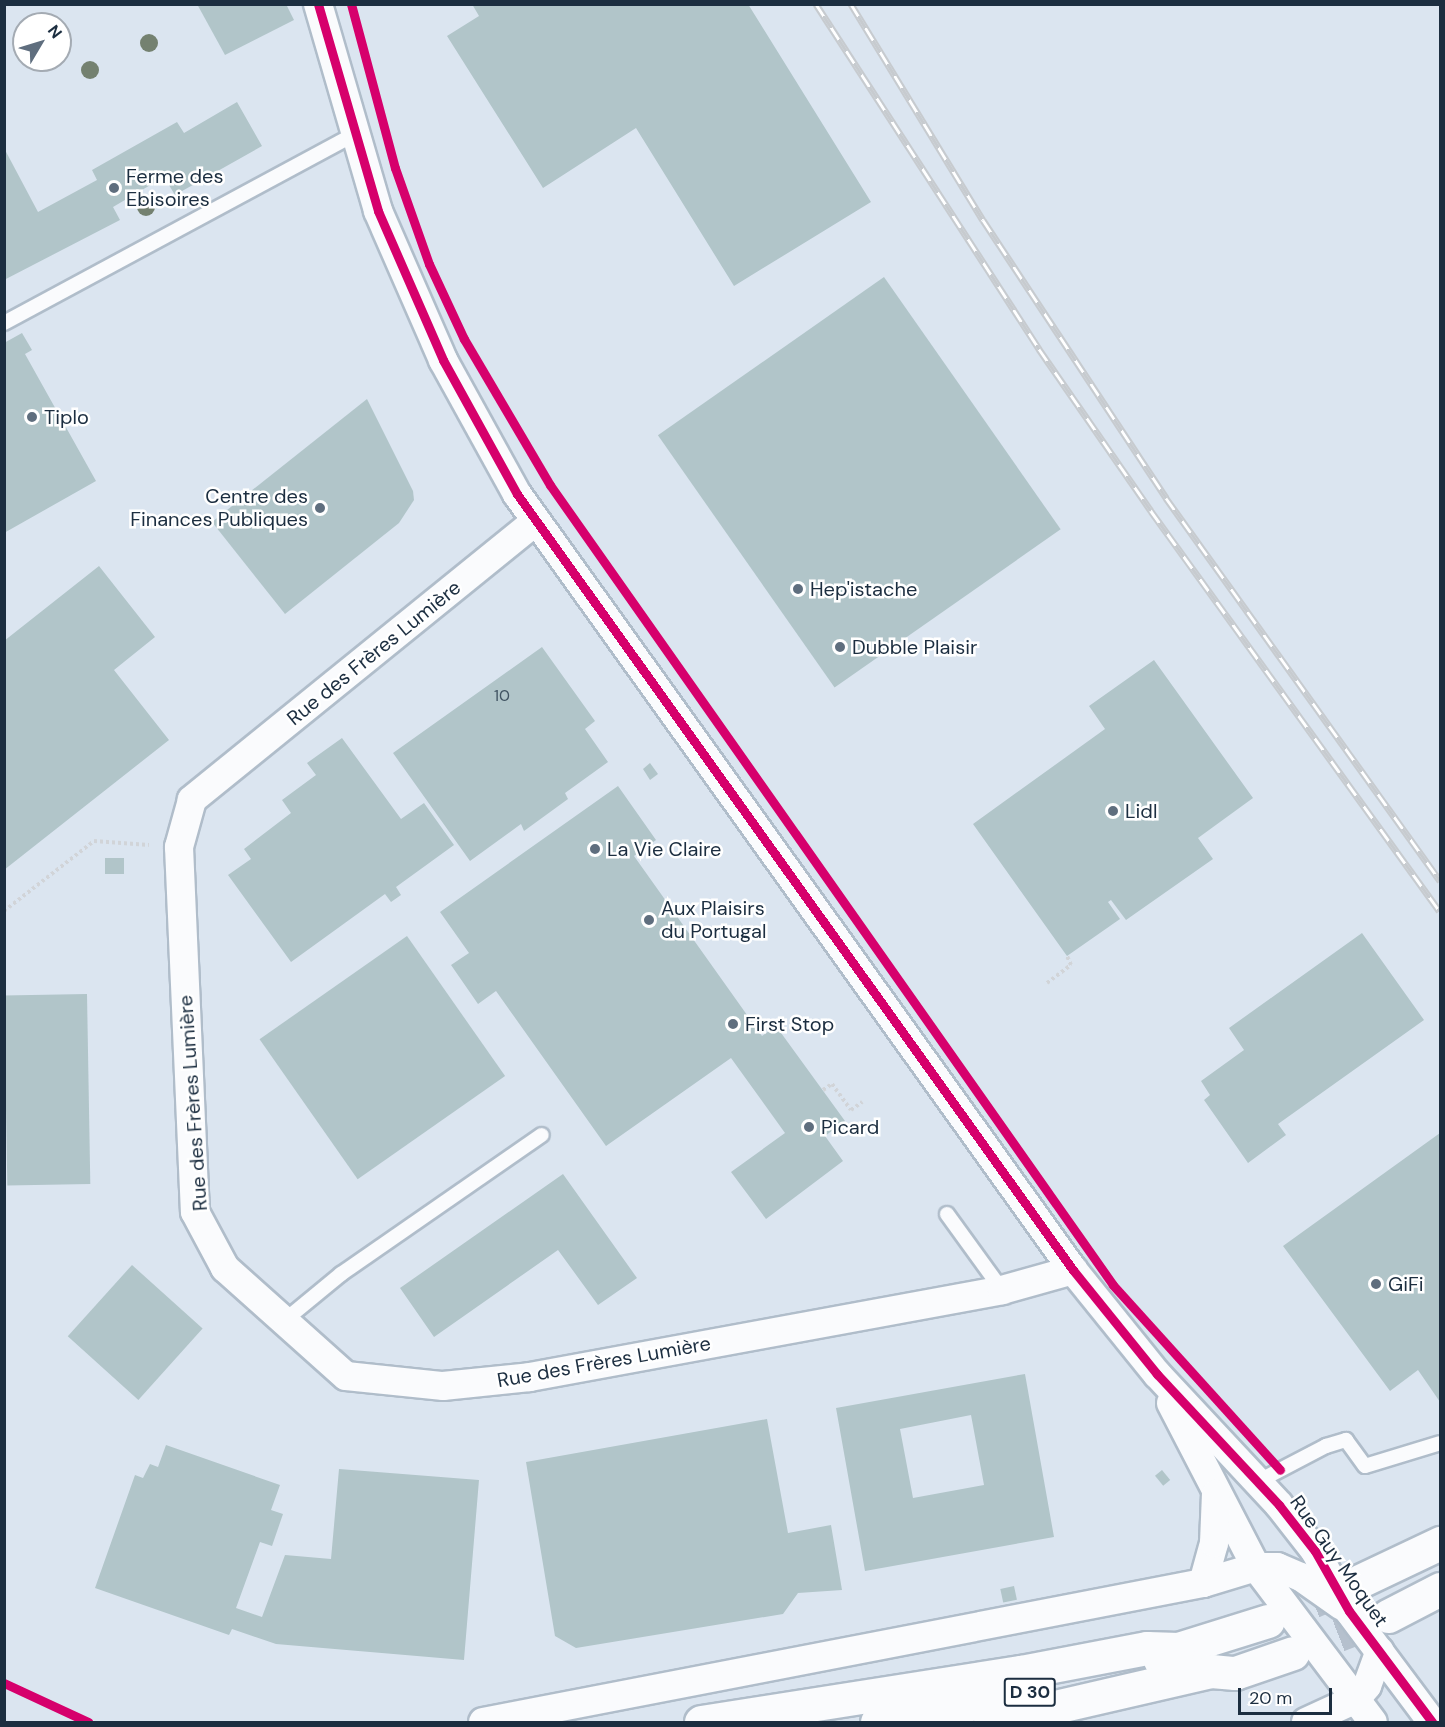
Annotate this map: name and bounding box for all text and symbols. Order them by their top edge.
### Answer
north arrow [12,12,72,72]
text: N [43,21,67,43]
place label: Ferme des Ebisoires [126,164,223,211]
marker: Ferme des Ebisoires [107,181,121,195]
place label: Tiplo [44,405,89,429]
marker: Tiplo [25,410,39,424]
place label: Centre des Finances Publiques [130,484,308,531]
marker: Centre des Finances Publiques [313,501,327,515]
street label: Rue des Frères Lumière [282,576,466,730]
place label: Hep'istache [810,577,917,601]
marker: Hep'istache [791,582,805,596]
place label: Dubble Plaisir [852,635,977,659]
marker: Dubble Plaisir [833,640,847,654]
house number: 10 [494,686,510,706]
place label: Lidl [1125,799,1157,823]
marker: Lidl [1106,804,1120,818]
place label: La Vie Claire [607,837,721,861]
marker: La Vie Claire [588,842,602,856]
place label: Aux Plaisirs du Portugal [661,897,766,944]
marker: Aux Plaisirs du Portugal [642,913,656,927]
street label: Rue des Frères Lumière [173,994,213,1212]
place label: First Stop [745,1012,834,1036]
marker: First Stop [726,1017,740,1031]
place label: Picard [821,1115,879,1139]
marker: Picard [802,1120,816,1134]
place label: GiFi [1388,1272,1423,1296]
marker: GiFi [1369,1277,1383,1291]
street label: Rue des Frères Lumière [495,1331,713,1393]
street label: Rue Guy Moquet [1285,1491,1393,1631]
scale bar [1241,1676,1336,1714]
road number: D 30 [1003,1677,1057,1707]
text: 20 m [1249,1686,1292,1710]

